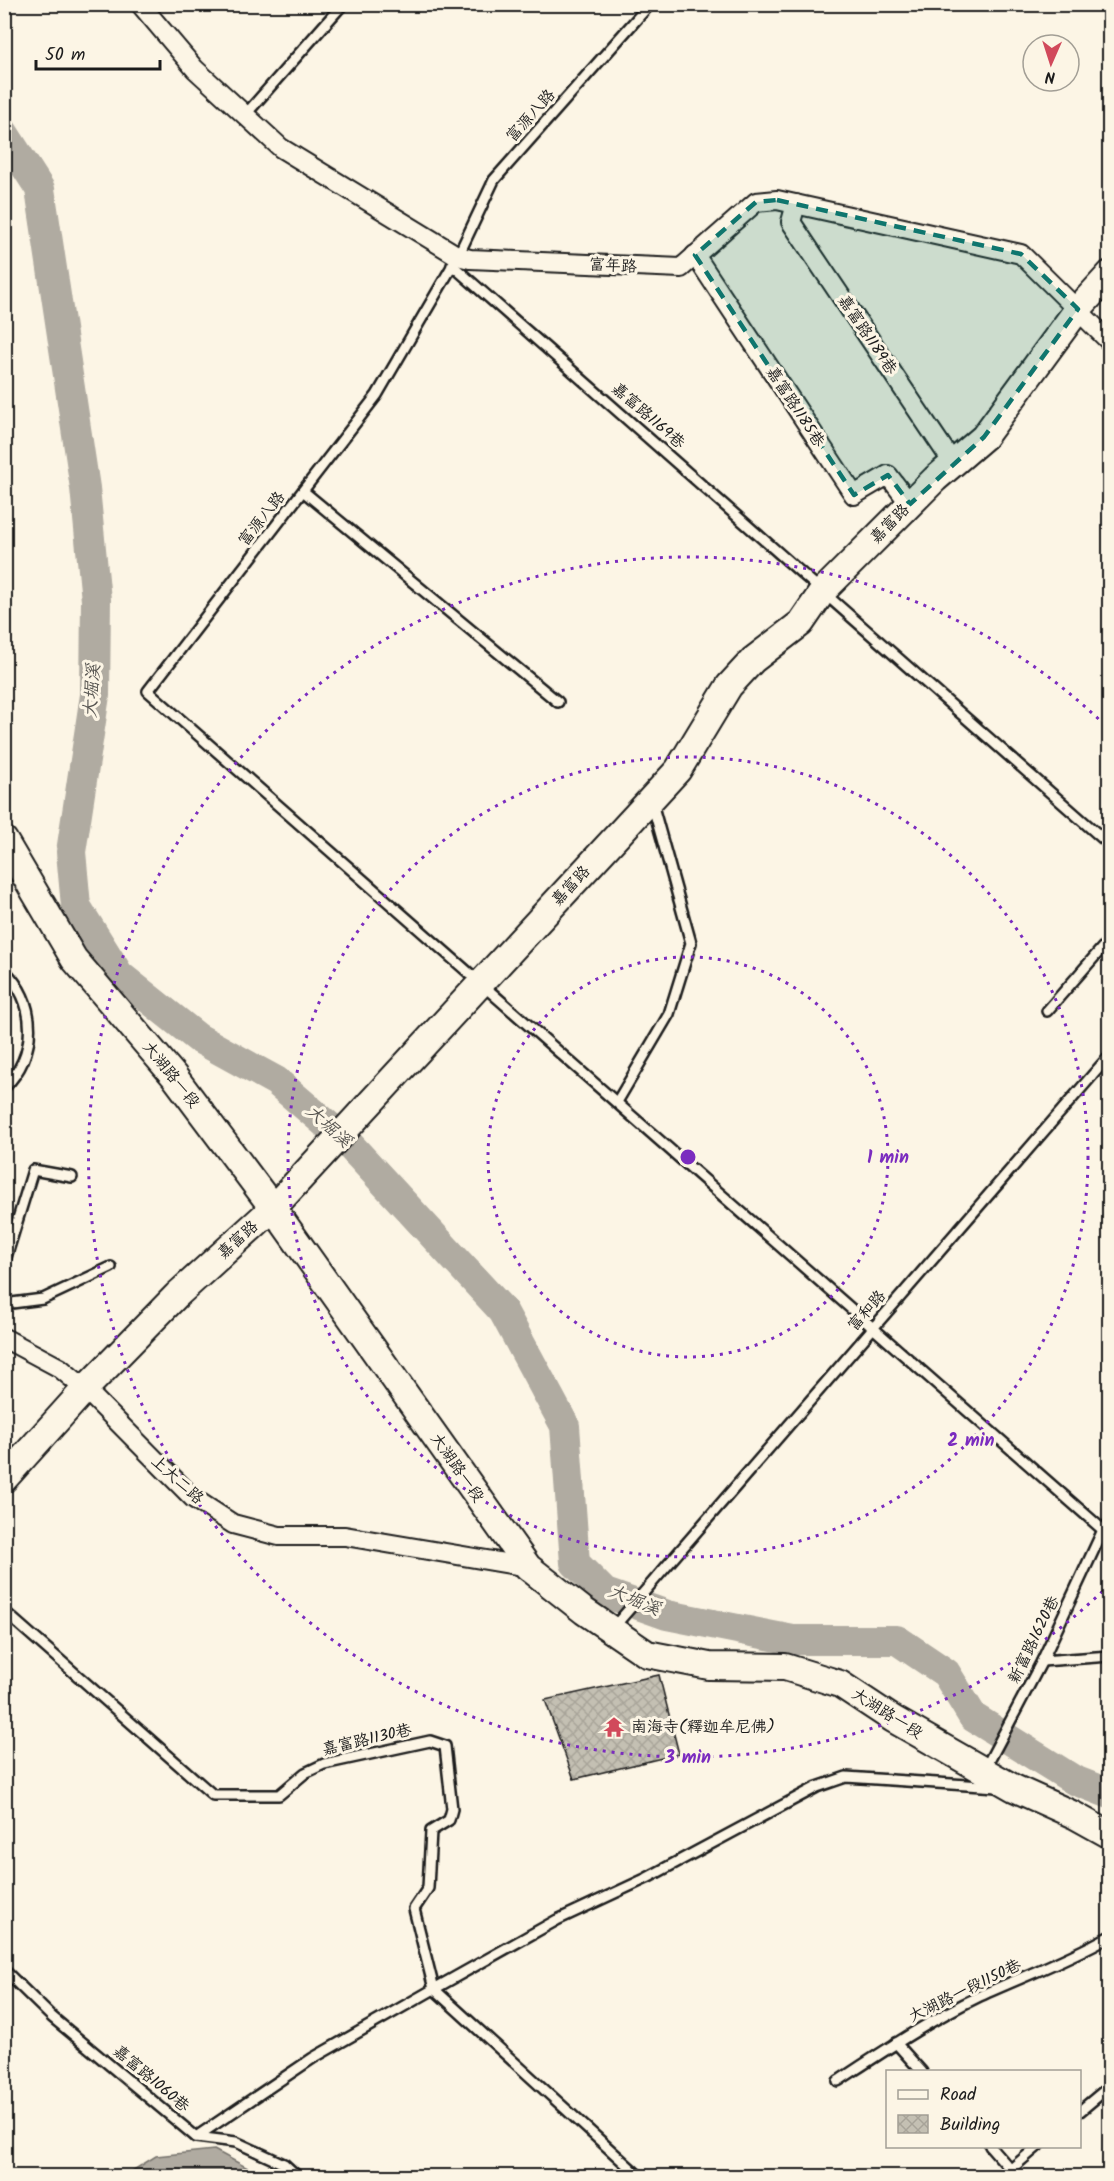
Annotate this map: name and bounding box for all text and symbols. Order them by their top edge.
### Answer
scale bar [36,33,160,71]
north arrow [1021,33,1081,93]
text: 50 m [45,41,85,70]
text: N [1045,64,1056,89]
street label: 富源八路 [500,84,562,148]
street label: 富年路 [588,252,638,280]
street label: 嘉富路1189巷 [831,290,903,380]
street label: 嘉富路1185巷 [759,361,831,453]
street label: 嘉富路1169巷 [606,377,690,455]
street label: 富源八路 [232,486,292,552]
street label: 嘉富路 [864,498,916,550]
water label: 大堀溪 [77,662,109,719]
street label: 嘉富路 [545,860,597,912]
street label: 大湖路一段 [136,1036,206,1114]
water label: 大堀溪 [298,1098,359,1157]
text: 1 min [867,1144,909,1173]
centre of rings [678,1147,698,1167]
street label: 嘉富路 [212,1215,264,1265]
street label: 富和路 [842,1285,892,1337]
text: 2 min [948,1427,994,1456]
street label: 大湖路一段 [424,1428,490,1508]
street label: 上大二路 [145,1449,209,1511]
water label: 大堀溪 [604,1577,665,1625]
street label: 新富路1620巷 [1002,1592,1066,1688]
street label: 大湖路一段 [846,1682,928,1746]
temple icon: 南海寺(釋迦牟尼佛) [602,1715,626,1739]
place label: 南海寺(釋迦牟尼佛) [631,1715,775,1740]
street label: 嘉富路1130巷 [320,1718,414,1762]
text: 3 min [664,1744,711,1773]
street label: 大湖路一段1150巷 [904,1953,1026,2029]
street label: 嘉富路1060巷 [107,2039,195,2119]
legend [886,2070,1081,2148]
text: Road [940,2081,977,2110]
text: Building [940,2111,1000,2140]

